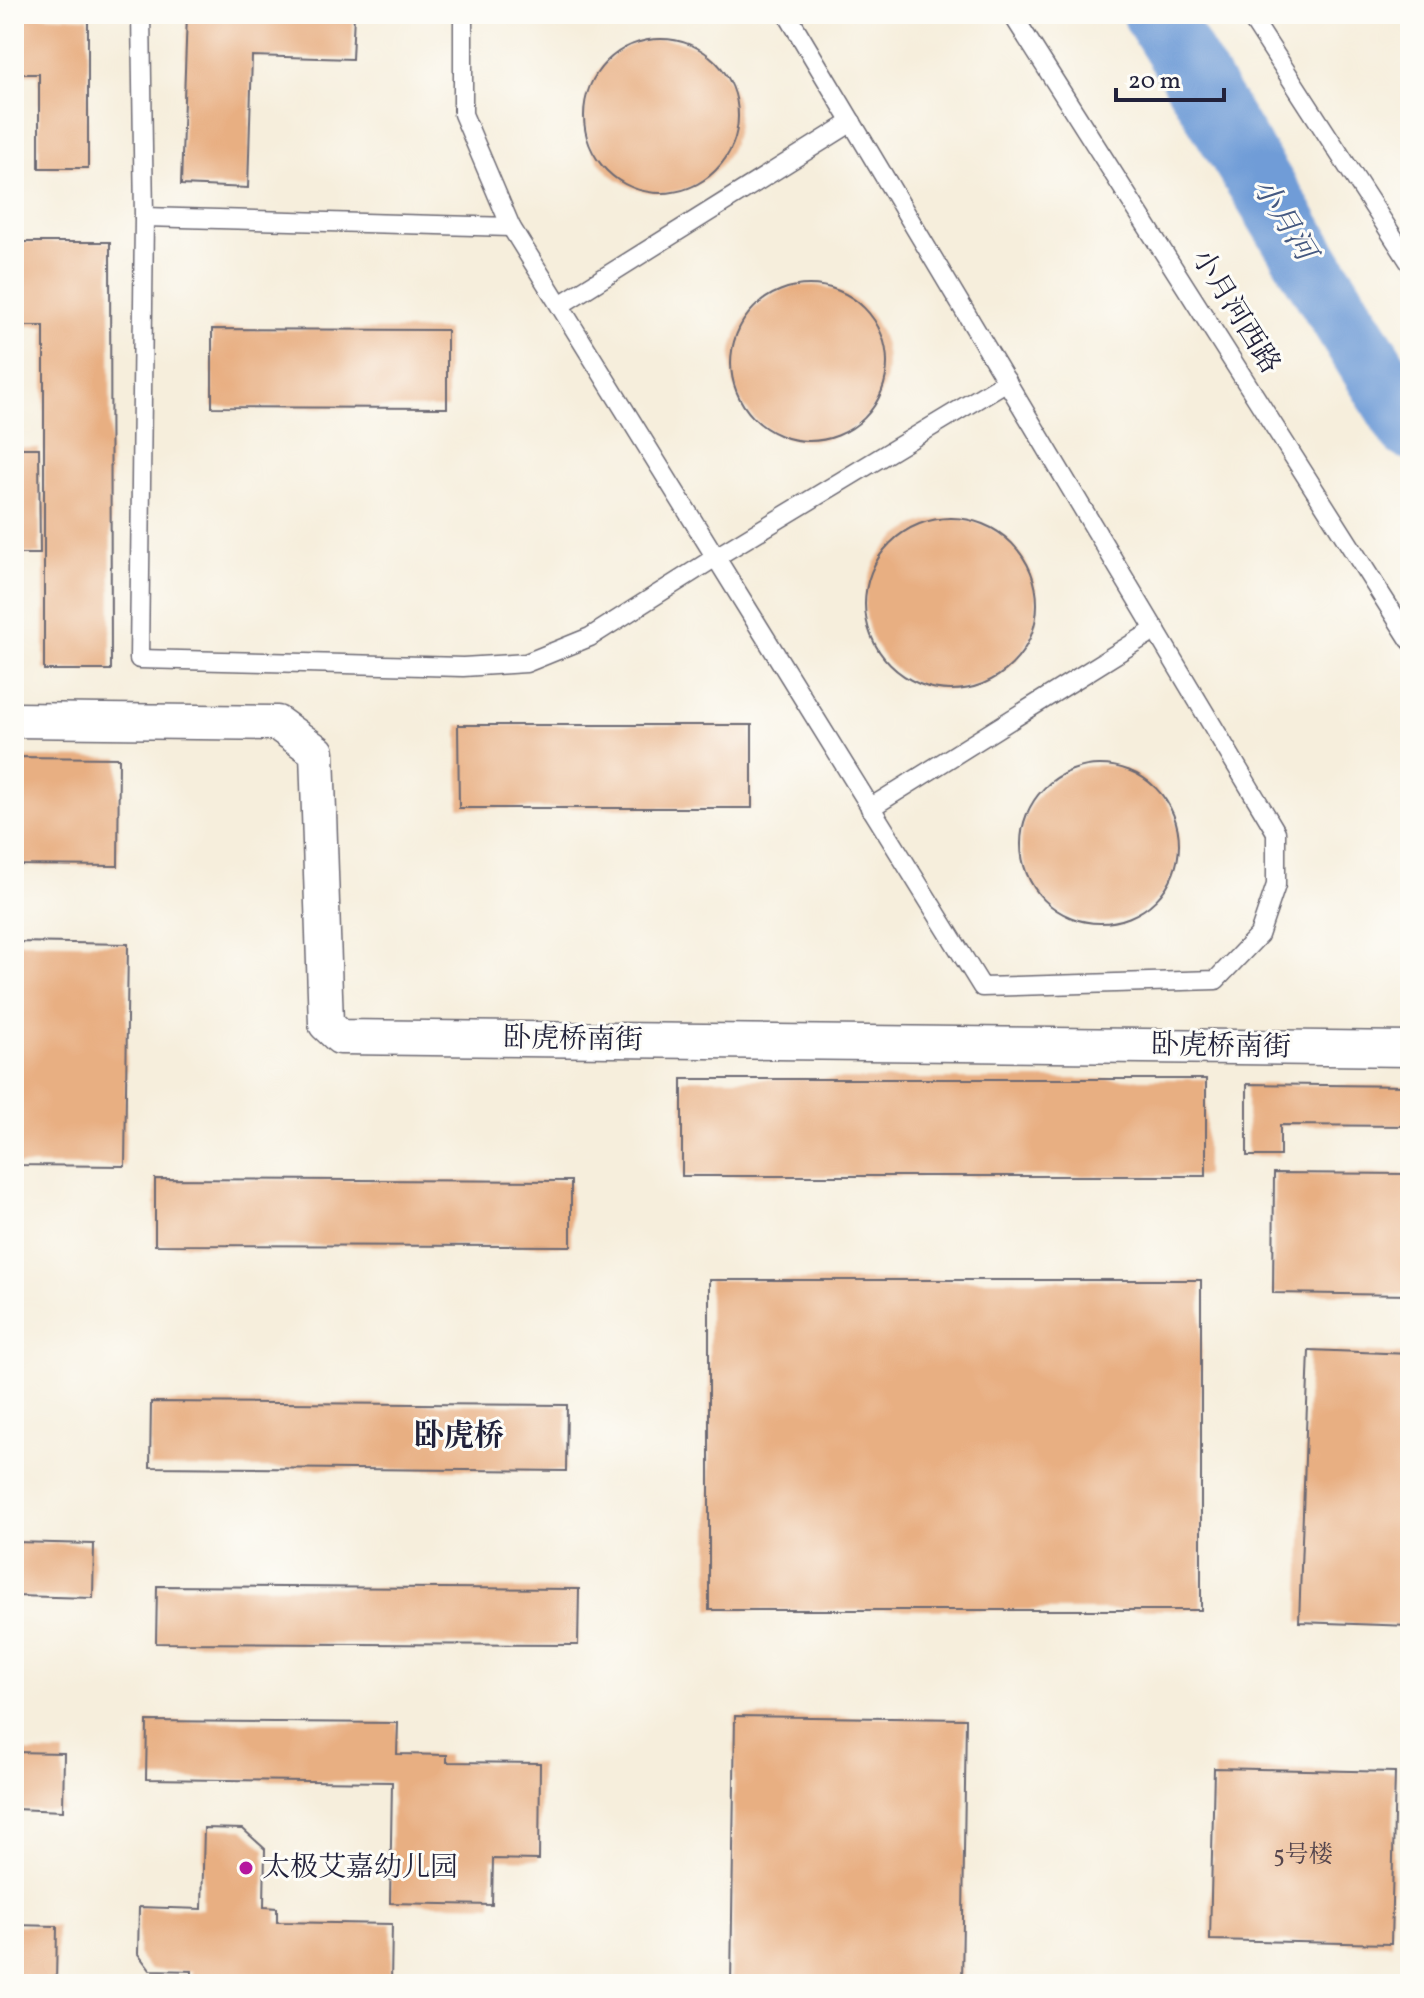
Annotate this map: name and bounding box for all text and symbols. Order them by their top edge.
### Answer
scale bar [1116,52,1224,102]
text: 20 m [1128,65,1181,99]
water label: 小月河 [1241,171,1327,274]
street label: 小月河西路 [1181,242,1289,382]
street label: 卧虎桥南街 [503,1019,643,1061]
street label: 卧虎桥南街 [1151,1026,1291,1068]
district label: 卧虎桥 [414,1416,504,1458]
house number: 5号楼 [1273,1839,1333,1873]
place label: 太极艾嘉幼儿园 [262,1849,458,1888]
marker: 太极艾嘉幼儿园 [237,1859,255,1877]

